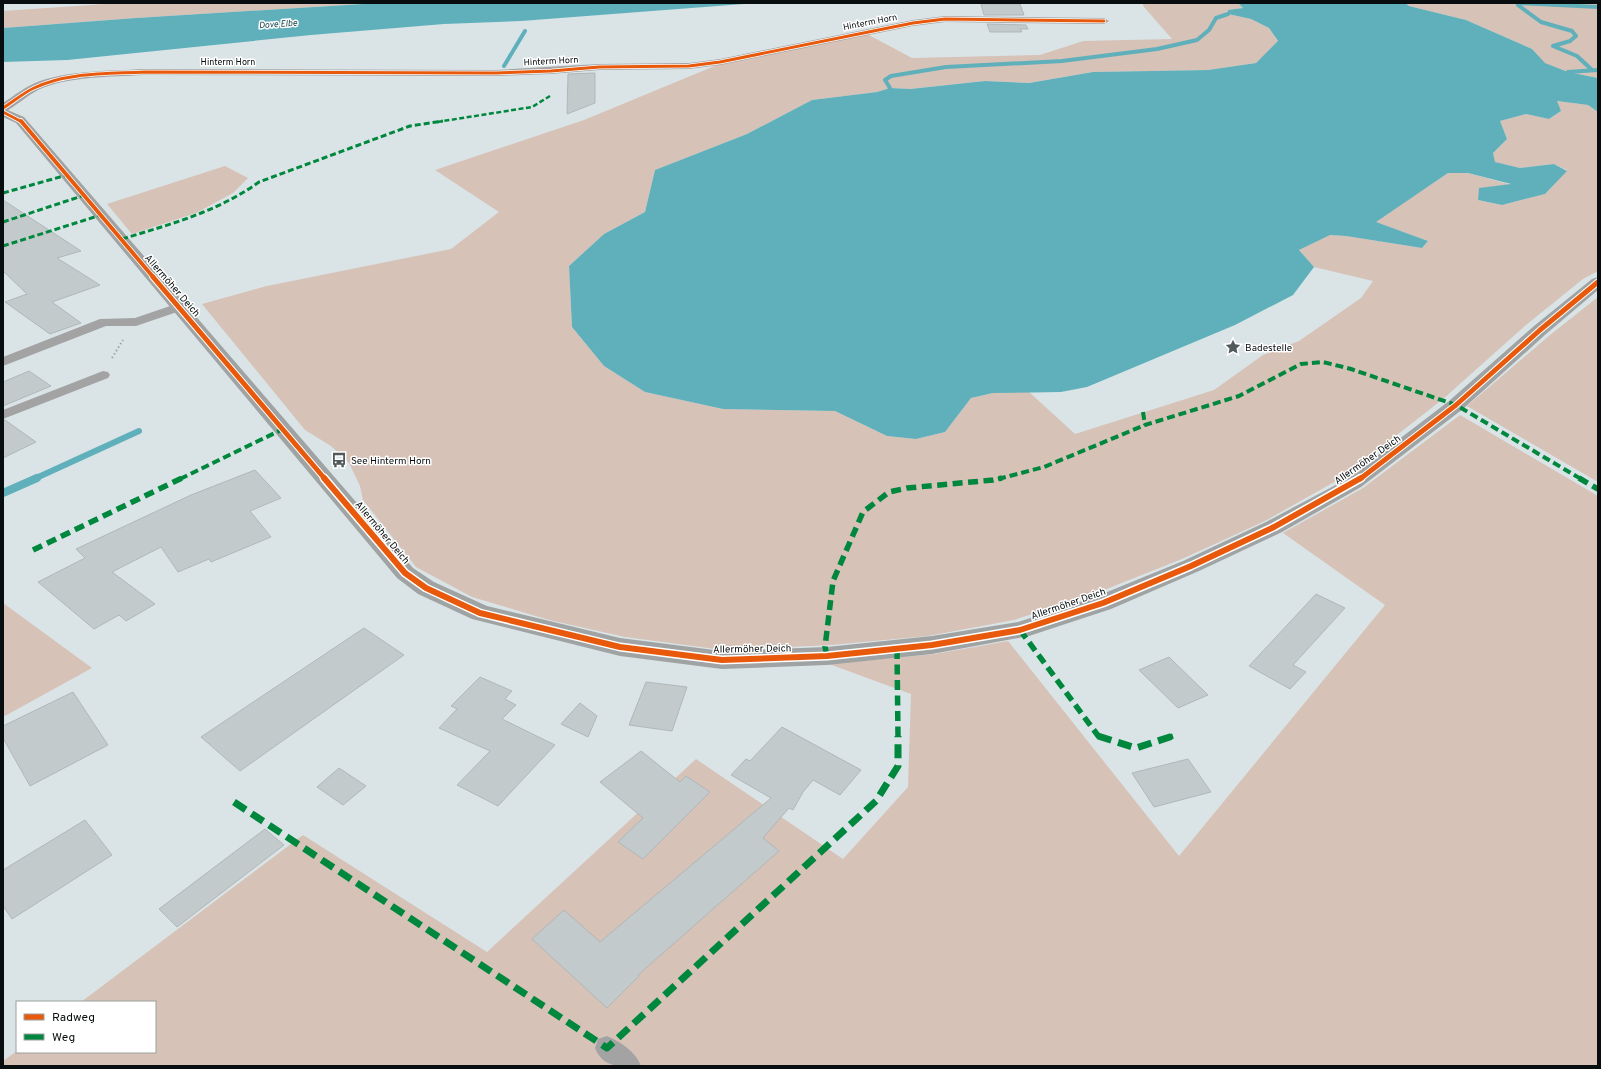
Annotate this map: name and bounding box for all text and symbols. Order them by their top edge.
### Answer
street label: Hinterm Horn [842,12,898,33]
water label: Dove Elbe [258,18,298,31]
street label: Hinterm Horn [523,55,579,68]
street label: Hinterm Horn [201,57,255,68]
street label: Allermöher Deich [141,252,202,320]
place icon: Badestelle [1224,338,1242,356]
place label: Badestelle [1245,342,1292,355]
street label: Allermöher Deich [1332,432,1404,488]
bus stop icon: See Hinterm Horn [330,451,348,469]
place label: See Hinterm Horn [351,455,431,468]
street label: Allermöher Deich [352,499,412,567]
street label: Allermöher Deich [1029,586,1108,623]
street label: Allermöher Deich [713,642,791,657]
legend [16,1001,156,1053]
text: Radweg [52,1010,95,1026]
text: Weg [52,1030,75,1046]

